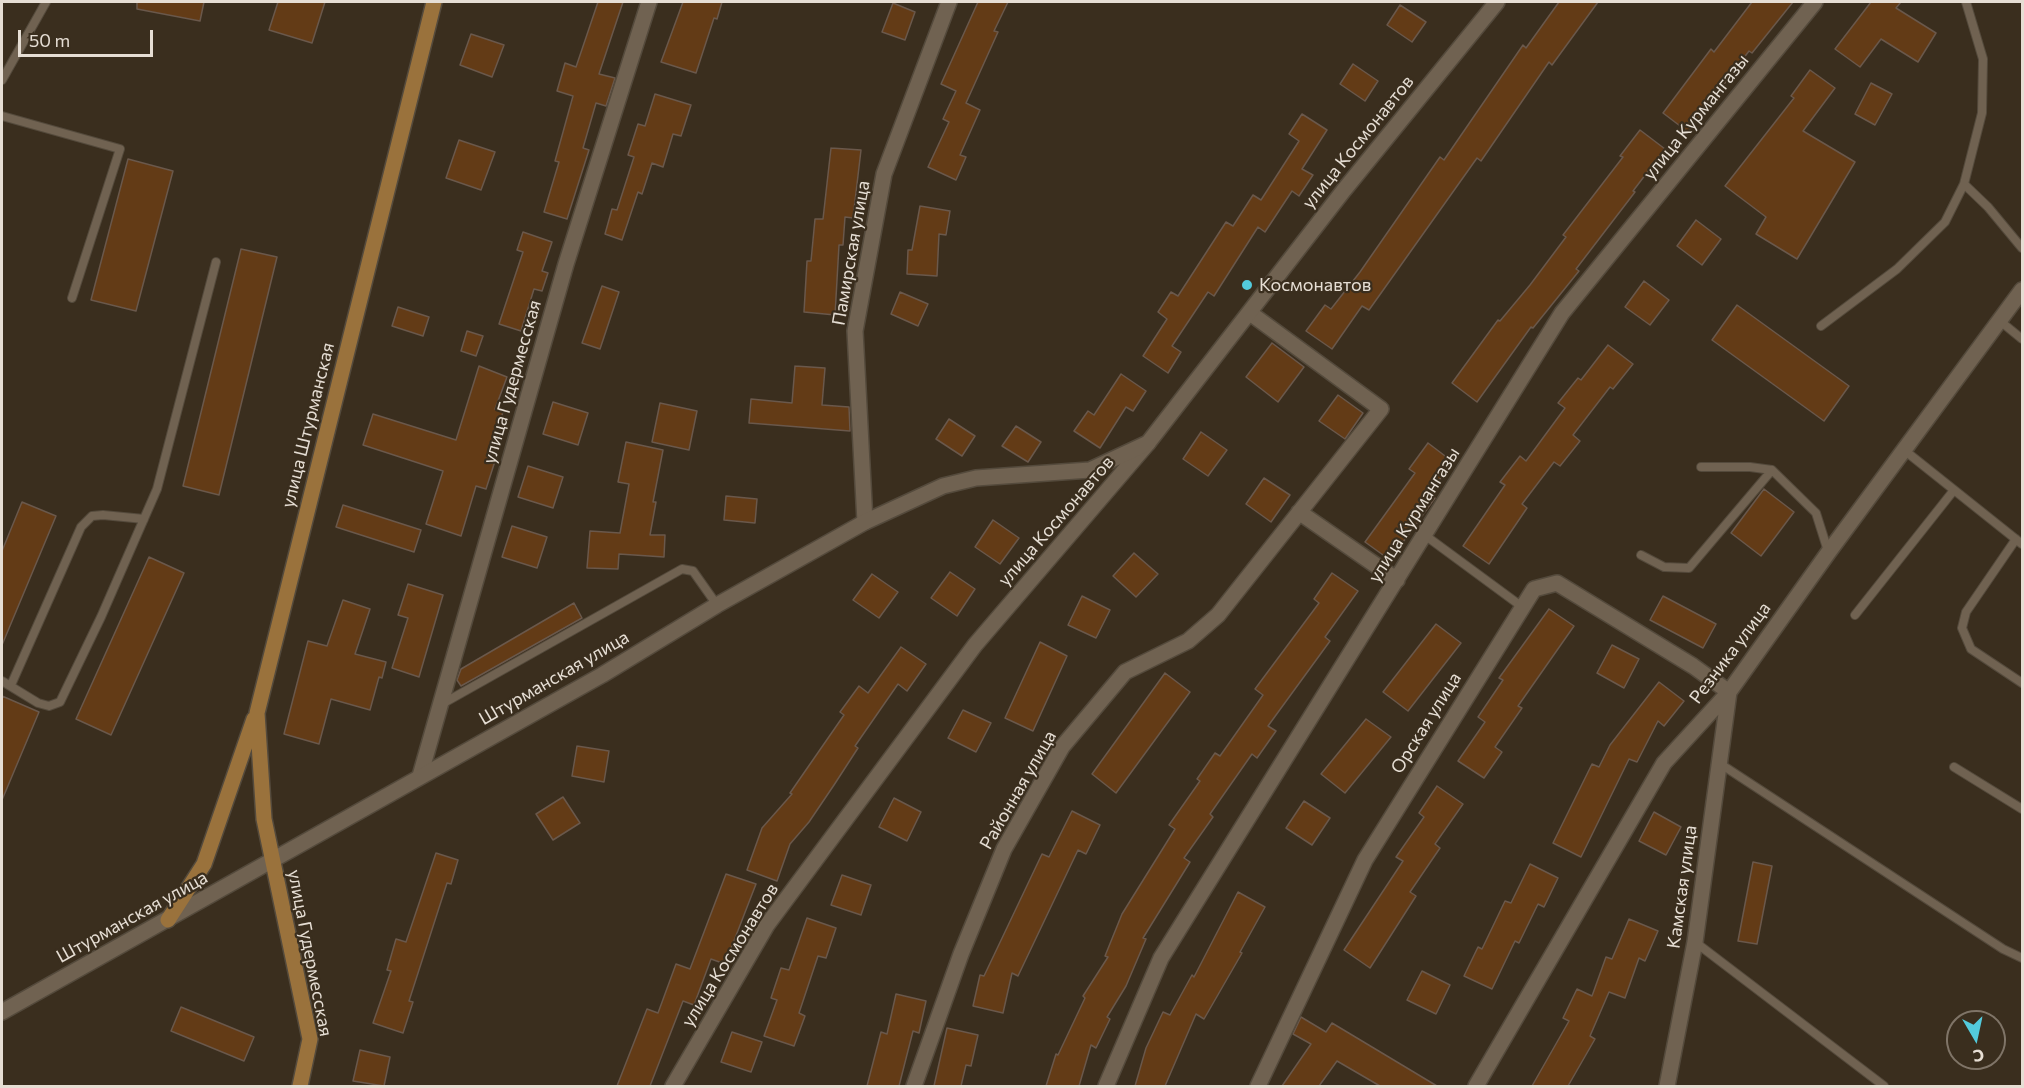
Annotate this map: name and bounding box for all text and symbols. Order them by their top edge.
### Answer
scale bar [21,18,156,56]
text: 50 m [29,29,70,51]
street label: улица Курмангазы [1639,50,1753,184]
street label: улица Космонавтов [1298,71,1418,213]
street label: Памирская улица [828,179,874,327]
place label: Космонавтов [1259,274,1371,296]
marker: Космонавтов [1240,278,1254,292]
street label: улица Гудермесская [478,298,546,466]
street label: улица Штурманская [277,340,339,510]
street label: улица Курмангазы [1364,443,1464,587]
street label: улица Космонавтов [994,452,1118,590]
street label: Резника улица [1685,598,1775,708]
street label: Штурманская улица [475,626,633,730]
street label: Орская улица [1386,668,1466,778]
street label: Районная улица [975,727,1061,853]
street label: Камская улица [1663,824,1701,950]
street label: Штурманская улица [53,866,211,968]
street label: улица Гудермесская [283,868,337,1038]
street label: улица Космонавтов [677,879,783,1031]
north arrow [1946,1010,2006,1070]
text: С [1972,1046,1985,1067]

